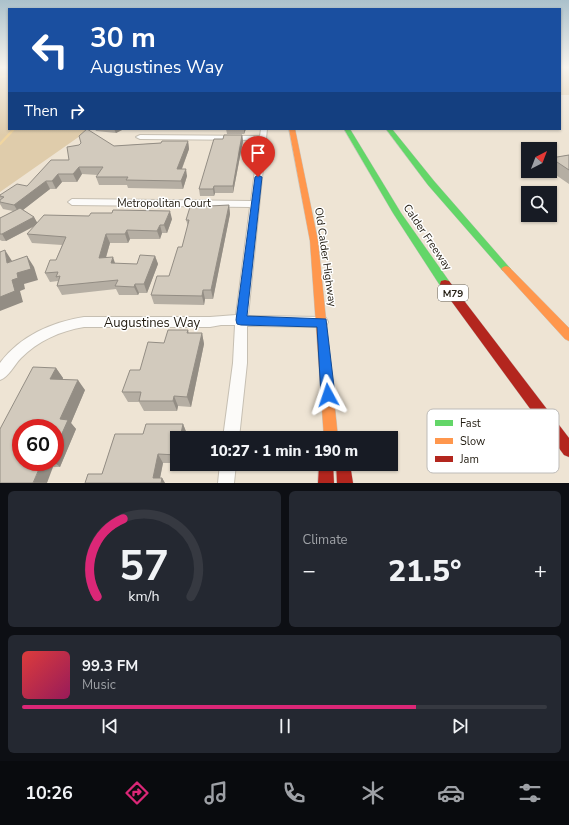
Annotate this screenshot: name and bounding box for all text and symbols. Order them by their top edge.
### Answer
text: 30 m [90,19,156,57]
icon: left [24,24,76,76]
text: Augustines Way [90,55,223,79]
icon: right [66,100,88,122]
text: Then [24,101,58,121]
pin [241,136,275,177]
icon: arrive [247,142,269,164]
north arrow [521,142,557,178]
map controls [521,142,557,222]
button: search [521,186,557,222]
street label: Metropolitan Court [117,196,211,211]
street label: Calder Freeway [400,201,456,274]
street label: Old Calder Highway [311,206,340,308]
road number: M79 [438,285,468,301]
street label: Augustines Way [104,314,201,332]
position arrow [307,374,349,416]
legend [427,409,559,473]
text: Fast [460,416,481,431]
speed limit sign: 60 [12,419,64,471]
text: Slow [460,434,485,449]
text: 10:27 · 1 min · 190 m [210,441,358,461]
text: Jam [459,452,479,467]
text: Climate [303,531,348,549]
text: 57 [119,538,169,595]
text: 21.5° [388,551,461,592]
text: − [303,556,316,586]
text: + [534,556,547,586]
text: km/h [129,587,160,606]
text: 99.3 FM [82,656,138,676]
text: Music [82,676,116,694]
icon: previous [99,715,121,737]
icon: pause [274,715,296,737]
icon: next [449,715,471,737]
icon: directions [123,779,151,807]
icon: music [202,779,230,807]
icon: phone [280,779,308,807]
icon: climate [359,779,387,807]
icon: car [437,779,465,807]
icon: filters [516,779,544,807]
text: 10:26 [25,781,73,805]

